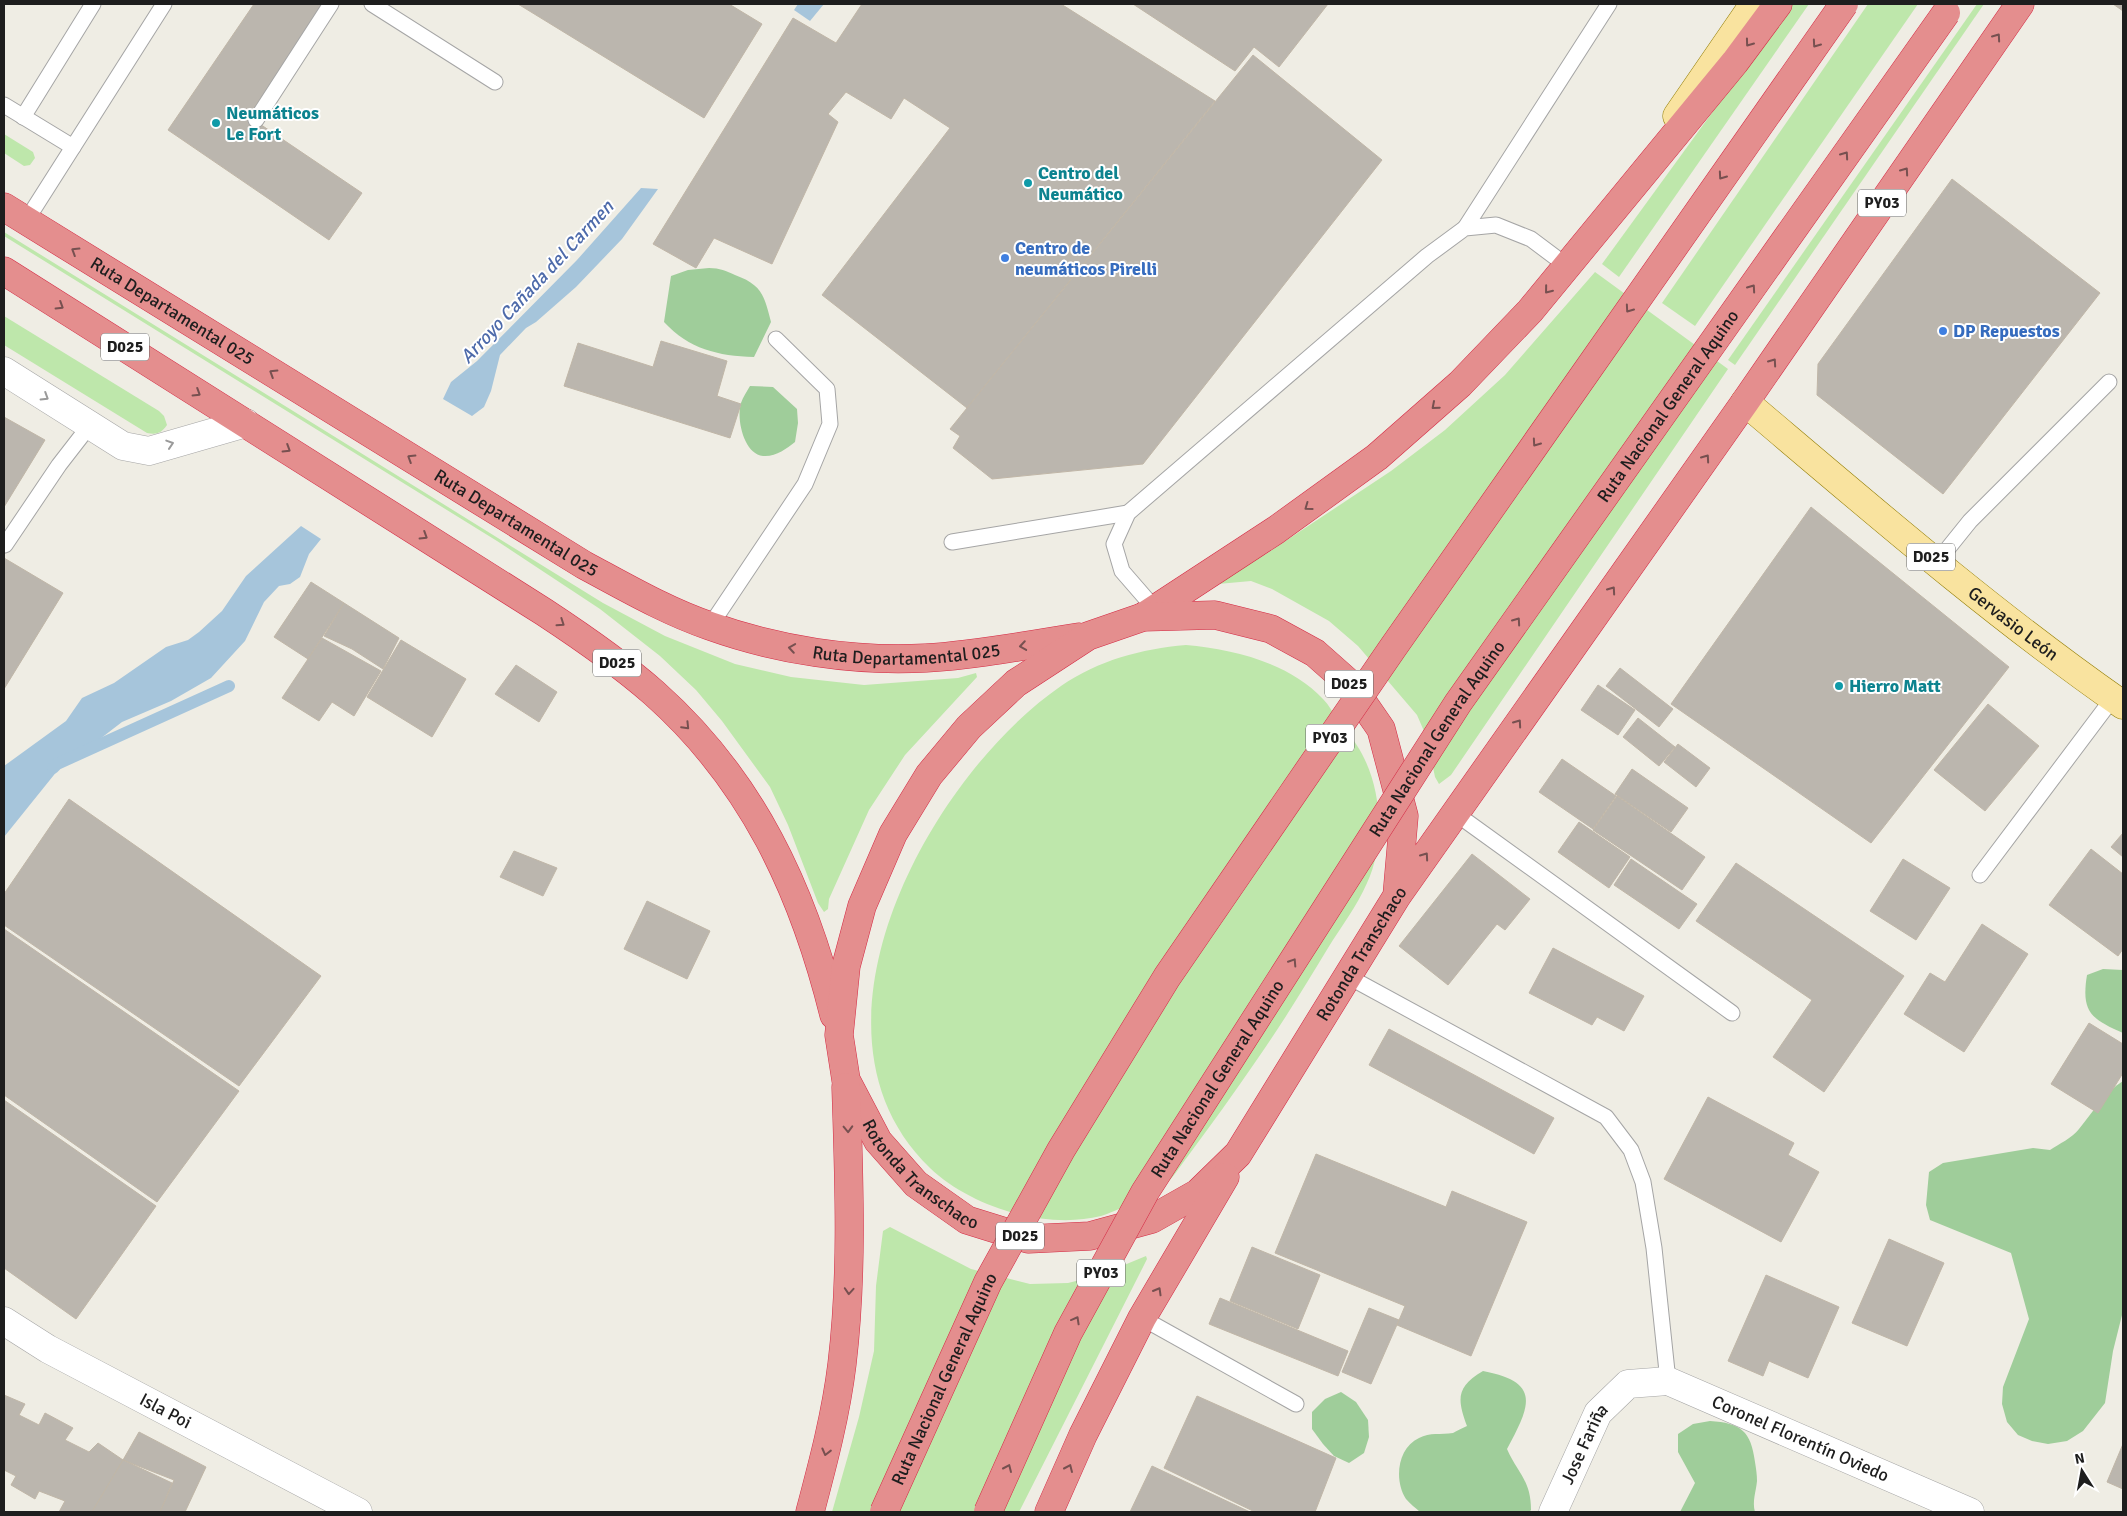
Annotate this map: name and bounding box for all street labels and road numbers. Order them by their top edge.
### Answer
road number: PY03 [1858,190,1906,217]
street label: Ruta Departamental 025 [86,252,259,370]
street label: Ruta Nacional General Aquino [1592,305,1744,507]
road number: D025 [101,334,149,361]
street label: Ruta Departamental 025 [430,464,602,582]
road number: D025 [1907,544,1955,570]
street label: Gervasio León [1964,582,2063,666]
street label: Ruta Nacional General Aquino [1364,636,1510,841]
street label: Ruta Departamental 025 [811,639,1002,670]
road number: D025 [593,650,641,676]
road number: D025 [1325,671,1373,698]
road number: PY03 [1306,724,1354,751]
street label: Rotonda Transchaco [1312,882,1411,1025]
street label: Ruta Nacional General Aquino [1146,976,1289,1182]
street label: Rotonda Transchaco [858,1115,981,1234]
road number: D025 [996,1222,1044,1250]
road number: PY03 [1077,1260,1125,1286]
street label: Ruta Nacional General Aquino [887,1269,1002,1489]
street label: Isla Poi [136,1388,195,1434]
street label: Coronel Florentín Oviedo [1709,1390,1892,1487]
street label: Jose Fariña [1556,1398,1613,1488]

